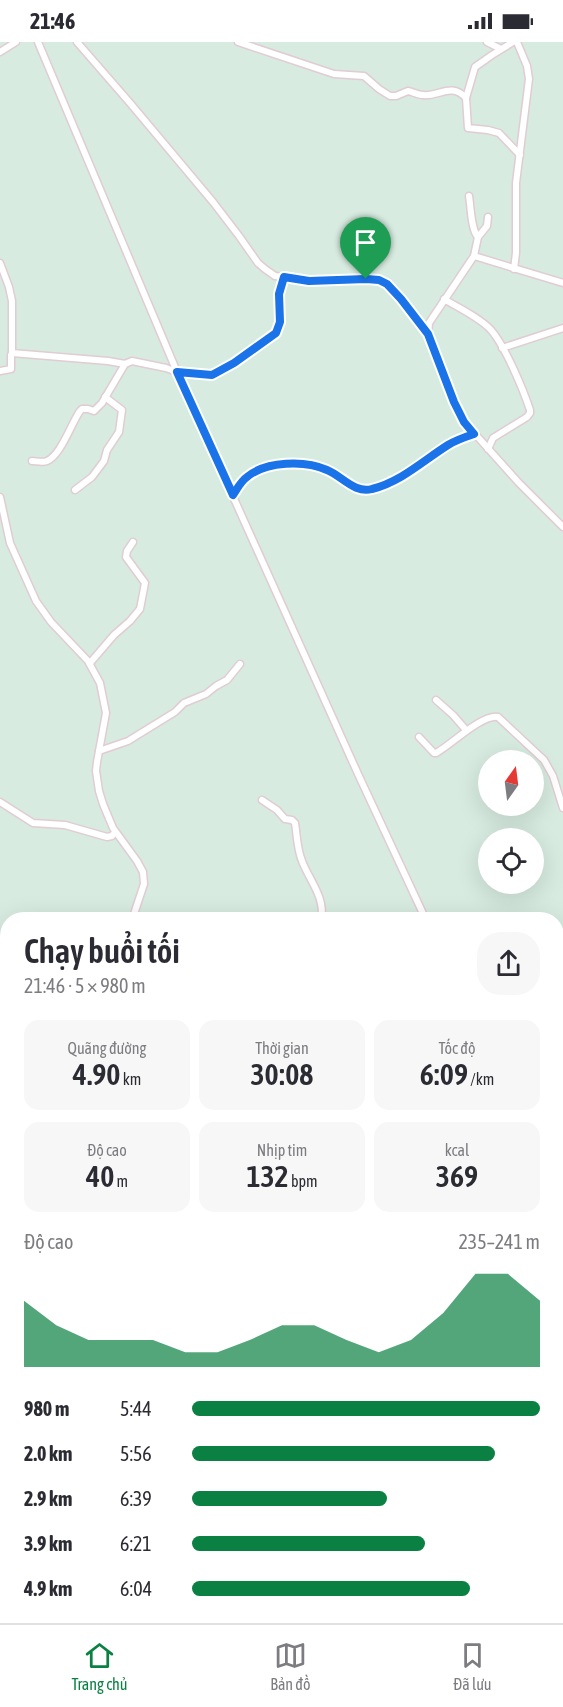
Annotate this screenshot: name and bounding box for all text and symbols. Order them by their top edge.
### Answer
text: 21:46 [30,8,75,34]
pin [340,217,391,279]
icon: arrive [349,226,382,259]
north arrow [478,750,544,816]
map controls [478,750,544,894]
button: locate [478,828,544,894]
text: Chạy buổi tối [24,932,180,970]
button: share [477,932,540,995]
text: 21:46 · 5 × 980 m [24,974,146,997]
text: Quãng đường [68,1039,146,1057]
text: Thời gian [255,1039,309,1057]
text: Tốc độ [439,1039,475,1057]
text: 4.90 [73,1057,120,1091]
text: 30:08 [251,1057,313,1091]
text: 6:09 [420,1057,468,1091]
text: km [120,1070,141,1088]
text: /km [468,1070,494,1088]
text: Độ cao [87,1141,127,1159]
text: Nhịp tim [257,1141,307,1159]
text: kcal [445,1141,469,1159]
text: 40 [86,1159,114,1193]
text: 132 [246,1159,289,1193]
text: 369 [436,1159,478,1193]
text: m [114,1172,128,1190]
text: bpm [289,1172,318,1190]
text: Độ cao [24,1230,73,1253]
text: 235–241 m [458,1230,540,1253]
text: 980 m [24,1397,69,1420]
text: 5:44 [120,1397,152,1420]
text: 2.0 km [24,1442,72,1465]
text: 5:56 [120,1442,152,1465]
text: 2.9 km [24,1487,72,1510]
text: 6:39 [120,1487,152,1510]
text: 3.9 km [24,1532,72,1555]
text: 6:21 [120,1532,152,1555]
text: 4.9 km [24,1577,72,1600]
text: 6:04 [120,1577,152,1600]
tab: Trang chủ [71,1639,128,1693]
tab: Bản đồ [270,1639,311,1693]
tab: Đã lưu [453,1639,492,1693]

